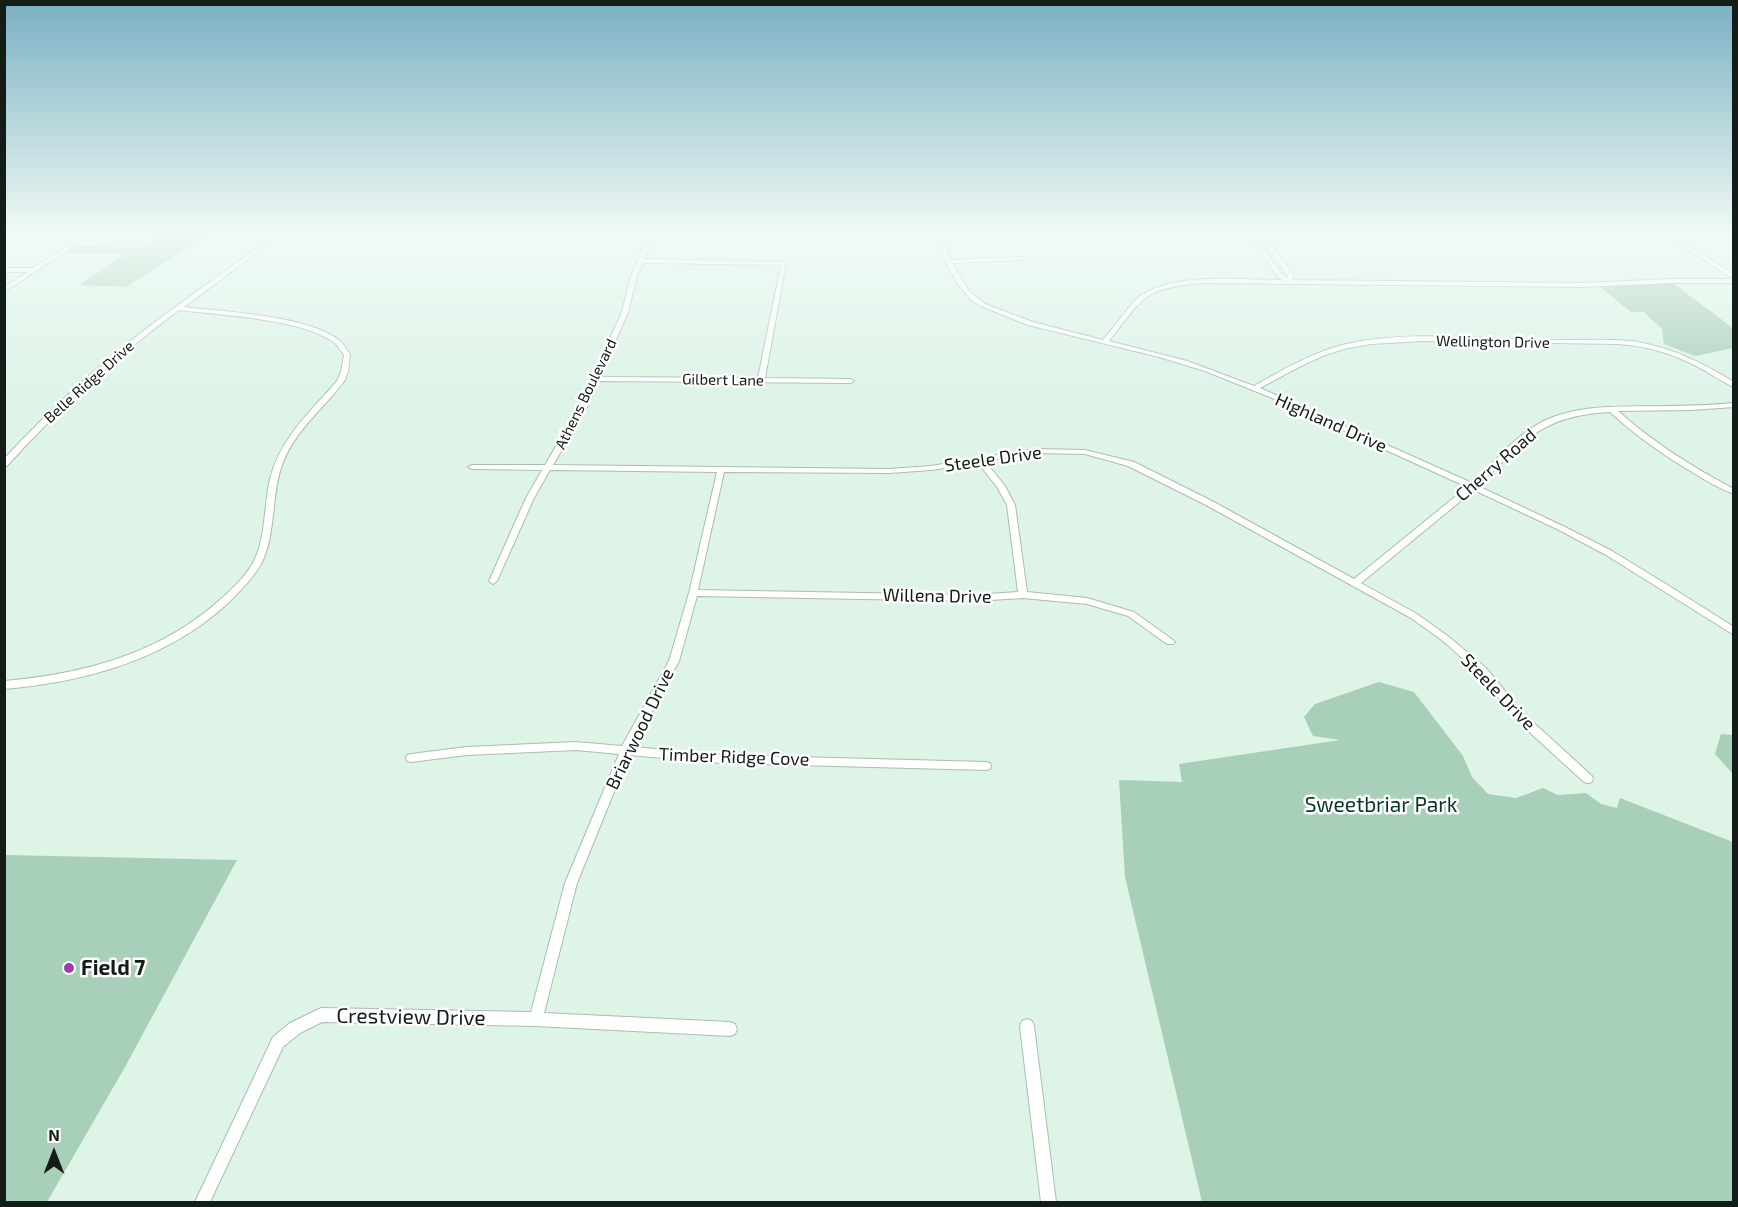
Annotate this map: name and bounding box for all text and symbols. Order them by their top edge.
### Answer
street label: Wellington Drive [1436,332,1550,352]
street label: Athens Boulevard [551,336,621,452]
street label: Belle Ridge Drive [40,337,138,427]
street label: Gilbert Lane [682,370,764,390]
street label: Highland Drive [1272,389,1390,457]
street label: Cherry Road [1451,424,1541,506]
street label: Steele Drive [943,441,1043,477]
street label: Willena Drive [882,584,992,608]
street label: Steele Drive [1456,649,1540,735]
street label: Briarwood Drive [601,665,679,793]
street label: Timber Ridge Cove [658,744,810,770]
park label: Sweetbriar Park [1305,792,1457,818]
place label: Field 7 [81,955,145,981]
marker: Field 7 [62,961,76,975]
street label: Crestview Drive [336,1003,486,1031]
north arrow [24,1123,84,1183]
text: N [48,1125,60,1144]

